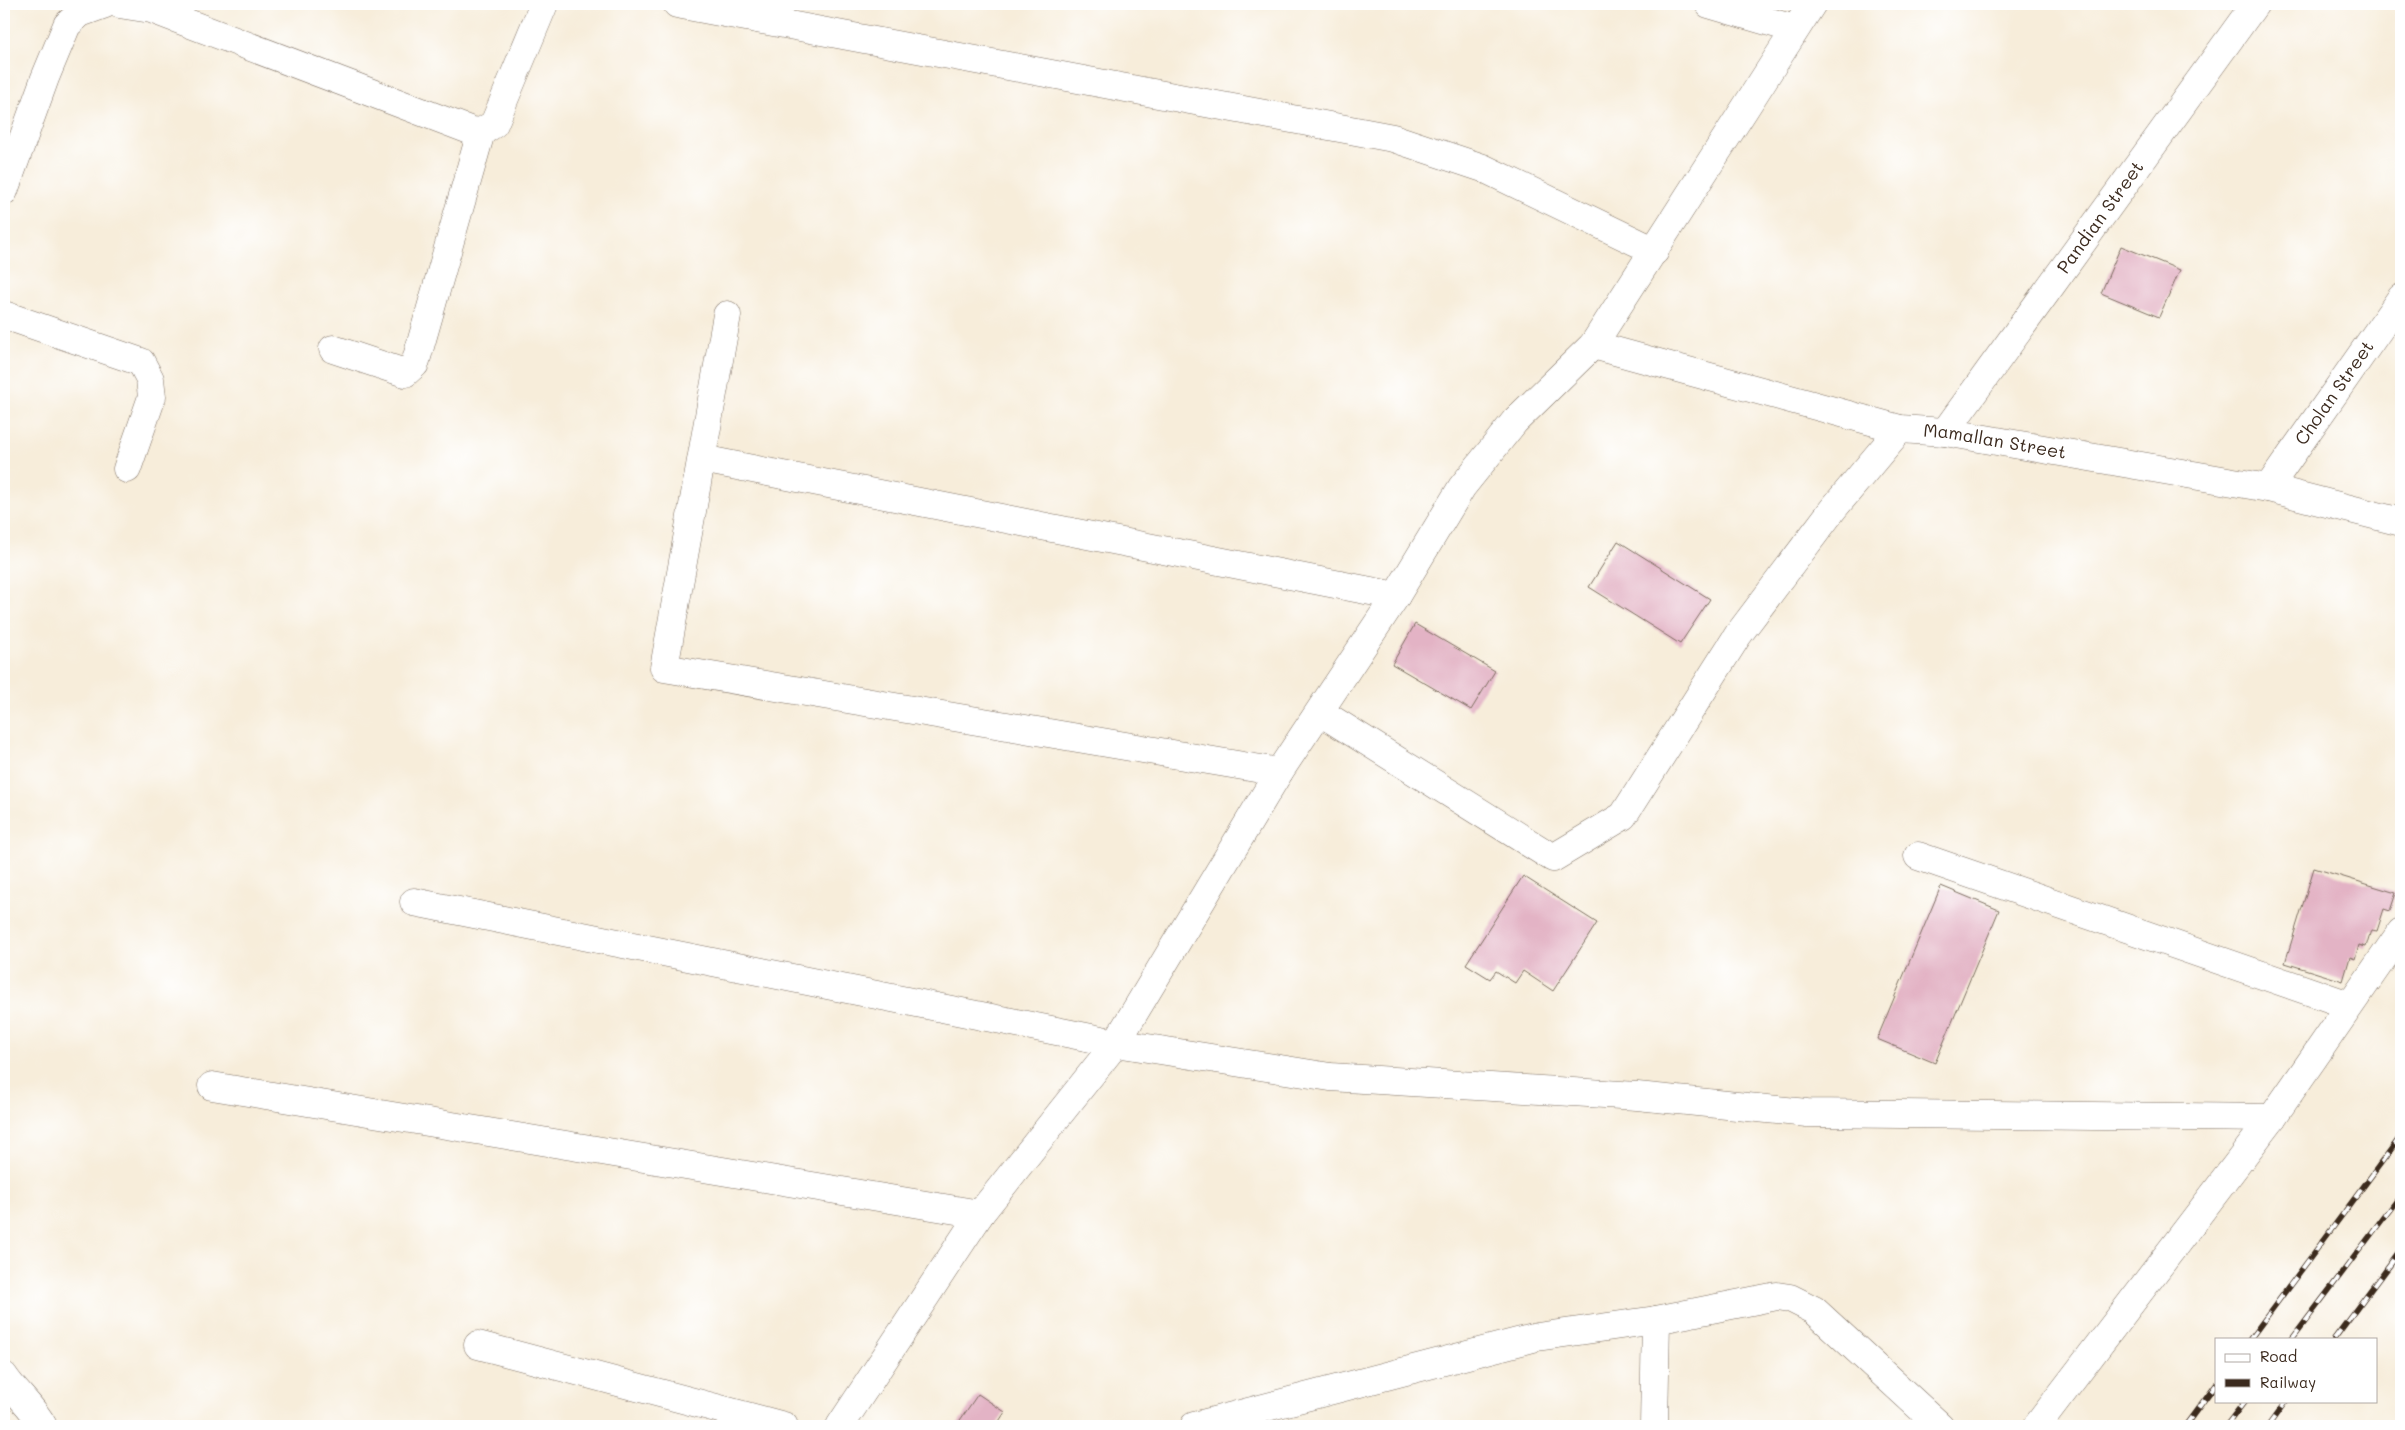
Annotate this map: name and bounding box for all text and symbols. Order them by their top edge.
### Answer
street label: Pandian Street [2051,156,2148,278]
street label: Cholan Street [2289,335,2379,449]
street label: Mamallan Street [1923,418,2068,464]
legend [2215,1338,2378,1402]
text: Road [2260,1346,2297,1366]
text: Railway [2260,1372,2316,1392]

